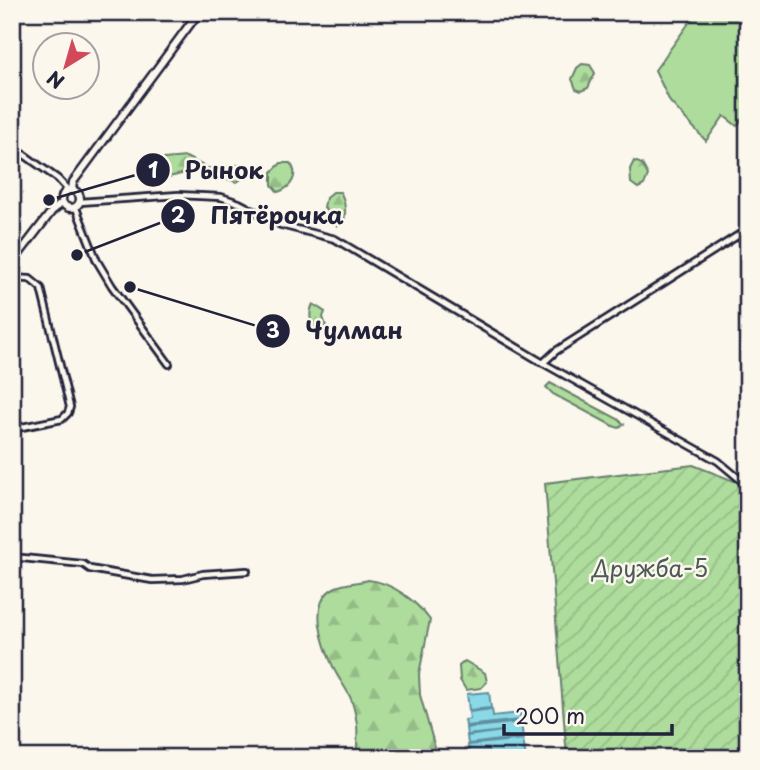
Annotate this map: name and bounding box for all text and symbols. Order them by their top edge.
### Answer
north arrow [32,32,102,102]
text: N [41,65,70,96]
callout: Рынок [136,148,278,193]
text: Рынок [184,151,264,187]
text: 1 [148,153,158,185]
callout: Пятёрочка [161,194,357,239]
text: Пятёрочка [210,196,344,232]
text: 2 [171,198,186,230]
callout: Чулман [256,308,417,353]
text: Чулман [305,311,403,347]
text: 3 [266,313,280,345]
park label: Дружба-5 [591,550,708,585]
scale bar [504,693,672,737]
text: 200 m [515,699,585,731]

